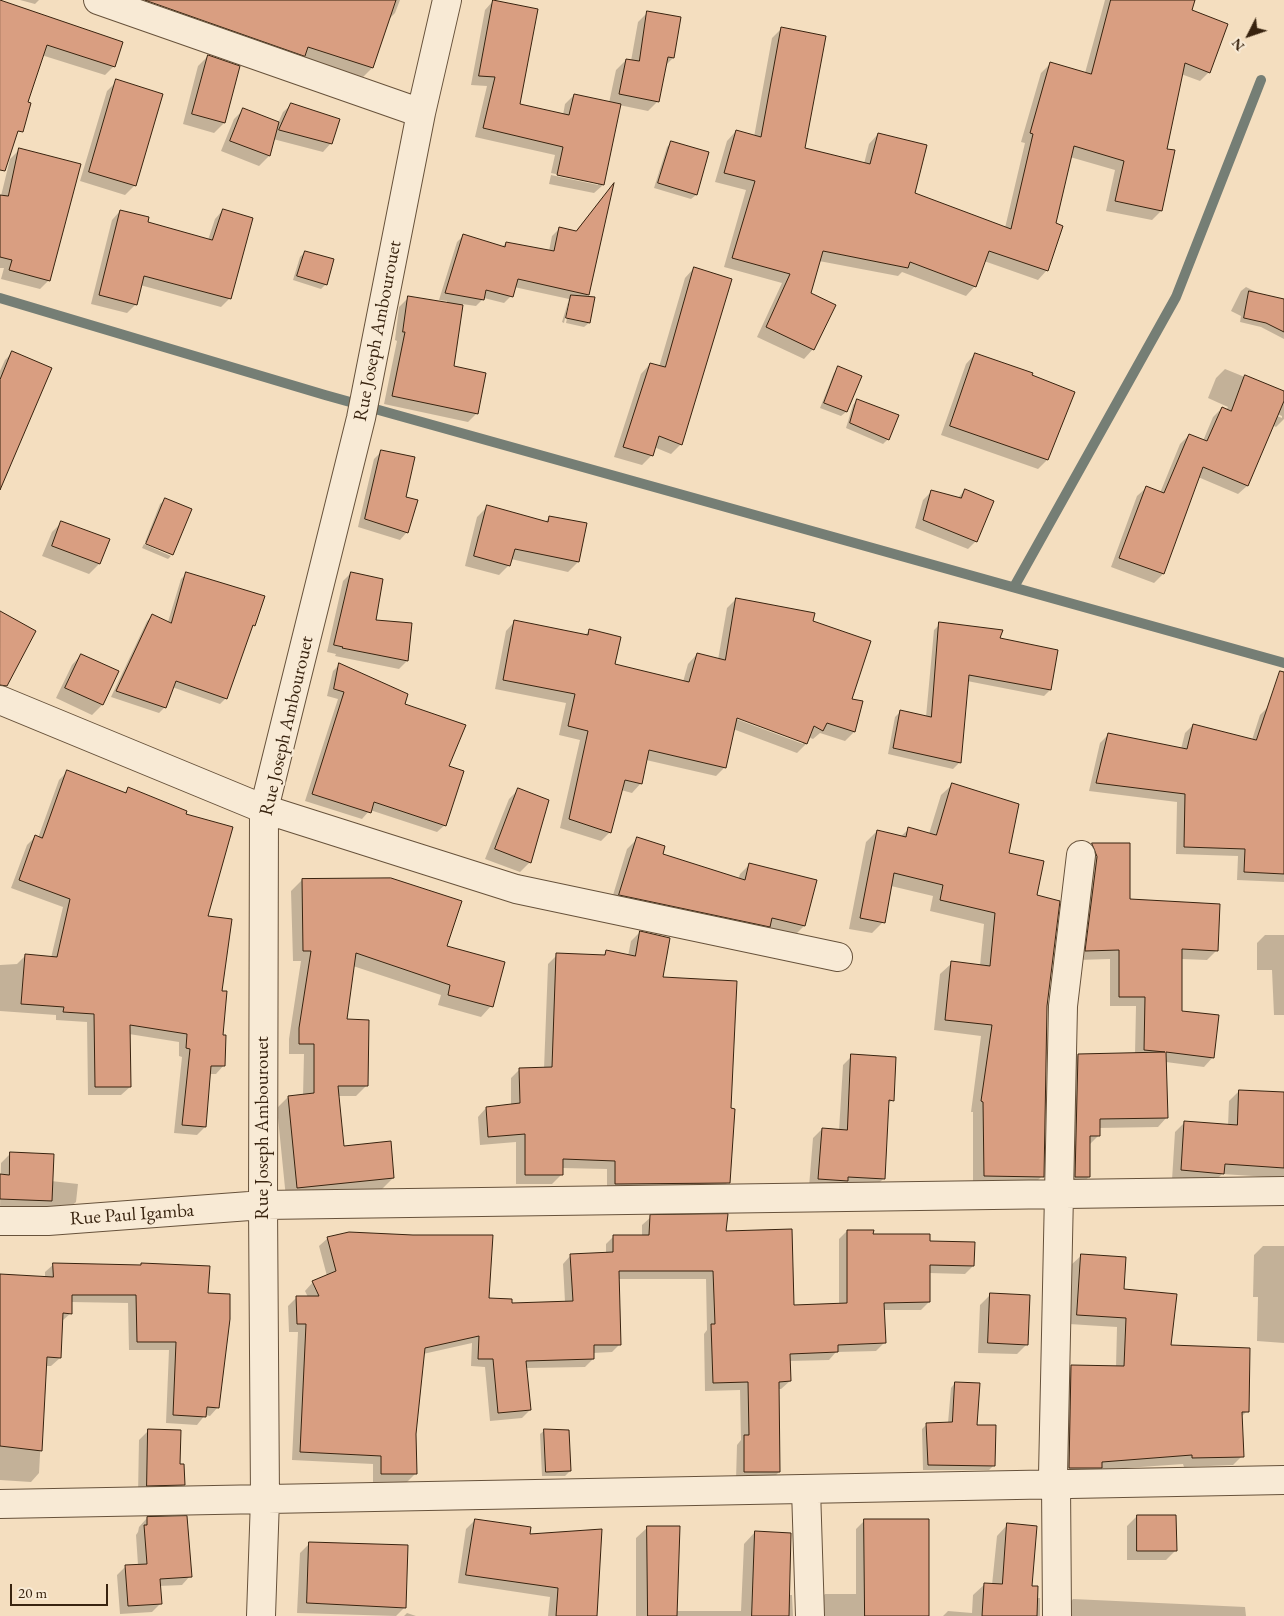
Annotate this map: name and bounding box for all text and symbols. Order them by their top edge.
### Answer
north arrow [1224,10,1274,60]
text: N [1227,35,1248,55]
street label: Rue Joseph Ambourouet [349,239,407,423]
street label: Rue Joseph Ambourouet [255,634,319,818]
street label: Rue Joseph Ambourouet [252,1036,274,1220]
street label: Rue Paul Igamba [69,1199,195,1231]
scale bar [12,1574,110,1606]
text: 20 m [18,1583,47,1602]

